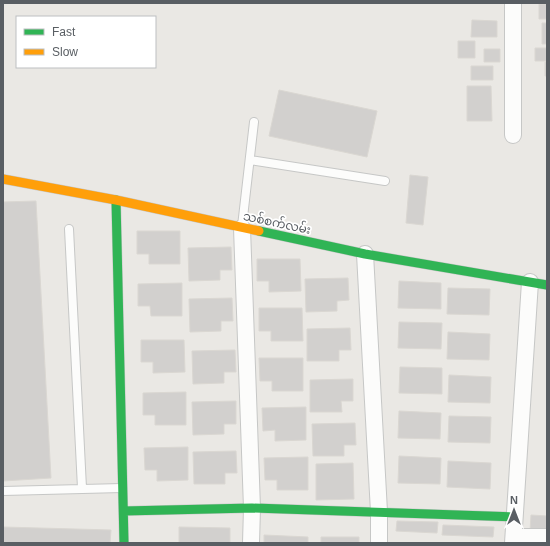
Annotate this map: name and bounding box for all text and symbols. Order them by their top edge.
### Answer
legend [16,16,156,68]
text: Fast [52,25,76,39]
text: Slow [52,45,78,59]
street label: သစ်စက်လမ်း [242,207,313,237]
north arrow [494,490,534,530]
text: N [510,494,518,506]

